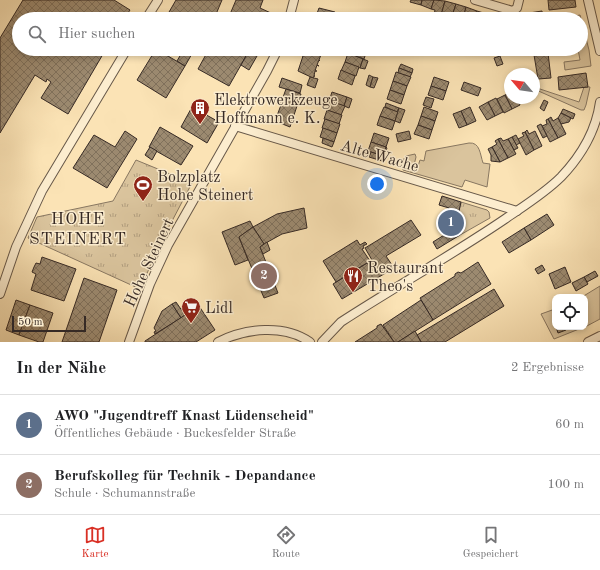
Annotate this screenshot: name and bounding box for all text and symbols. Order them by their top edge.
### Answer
search box [12,12,588,56]
icon: search [26,23,48,45]
text: Hier suchen [58,27,135,42]
north arrow [504,68,540,104]
place label: Elektrowerkzeuge Hoffmann e. K. [214,93,338,127]
building icon: Elektrowerkzeuge Hoffmann e. K. [189,97,211,125]
street label: Alte Wache [338,138,420,176]
place label: Bolzplatz Hohe Steinert [157,170,254,204]
sports icon: Bolzplatz Hohe Steinert [132,174,154,202]
your location [367,174,387,194]
pin: 1 [438,208,464,238]
district label: HOHE STEINERT [29,211,127,248]
street label: Hohe Steinert [122,215,178,310]
pin: 2 [251,261,277,291]
place label: Restaurant Theo's [367,261,444,295]
restaurant icon: Restaurant Theo's [342,265,364,293]
map controls [552,294,588,330]
button: locate [552,294,588,330]
supermarket icon: Lidl [180,296,202,324]
place label: Lidl [205,301,233,317]
scale bar [12,314,86,333]
text: 50 m [18,317,43,328]
text: In der Nähe [16,360,106,377]
text: 2 Ergebnisse [511,361,584,374]
text: AWO "Jugendtreff Knast Lüdenscheid" [54,409,314,424]
text: 1 [25,418,33,431]
text: 60 m [555,418,584,431]
text: Öffentliches Gebäude · Buckesfelder Straße [54,427,296,440]
text: Berufskolleg für Technik - Depandance [54,469,316,484]
text: 2 [25,478,33,491]
text: 100 m [547,478,584,491]
text: Schule · Schumannstraße [54,487,195,500]
tab: Karte [82,524,109,562]
tab: Route [272,524,300,562]
tab: Gespeichert [463,524,518,562]

